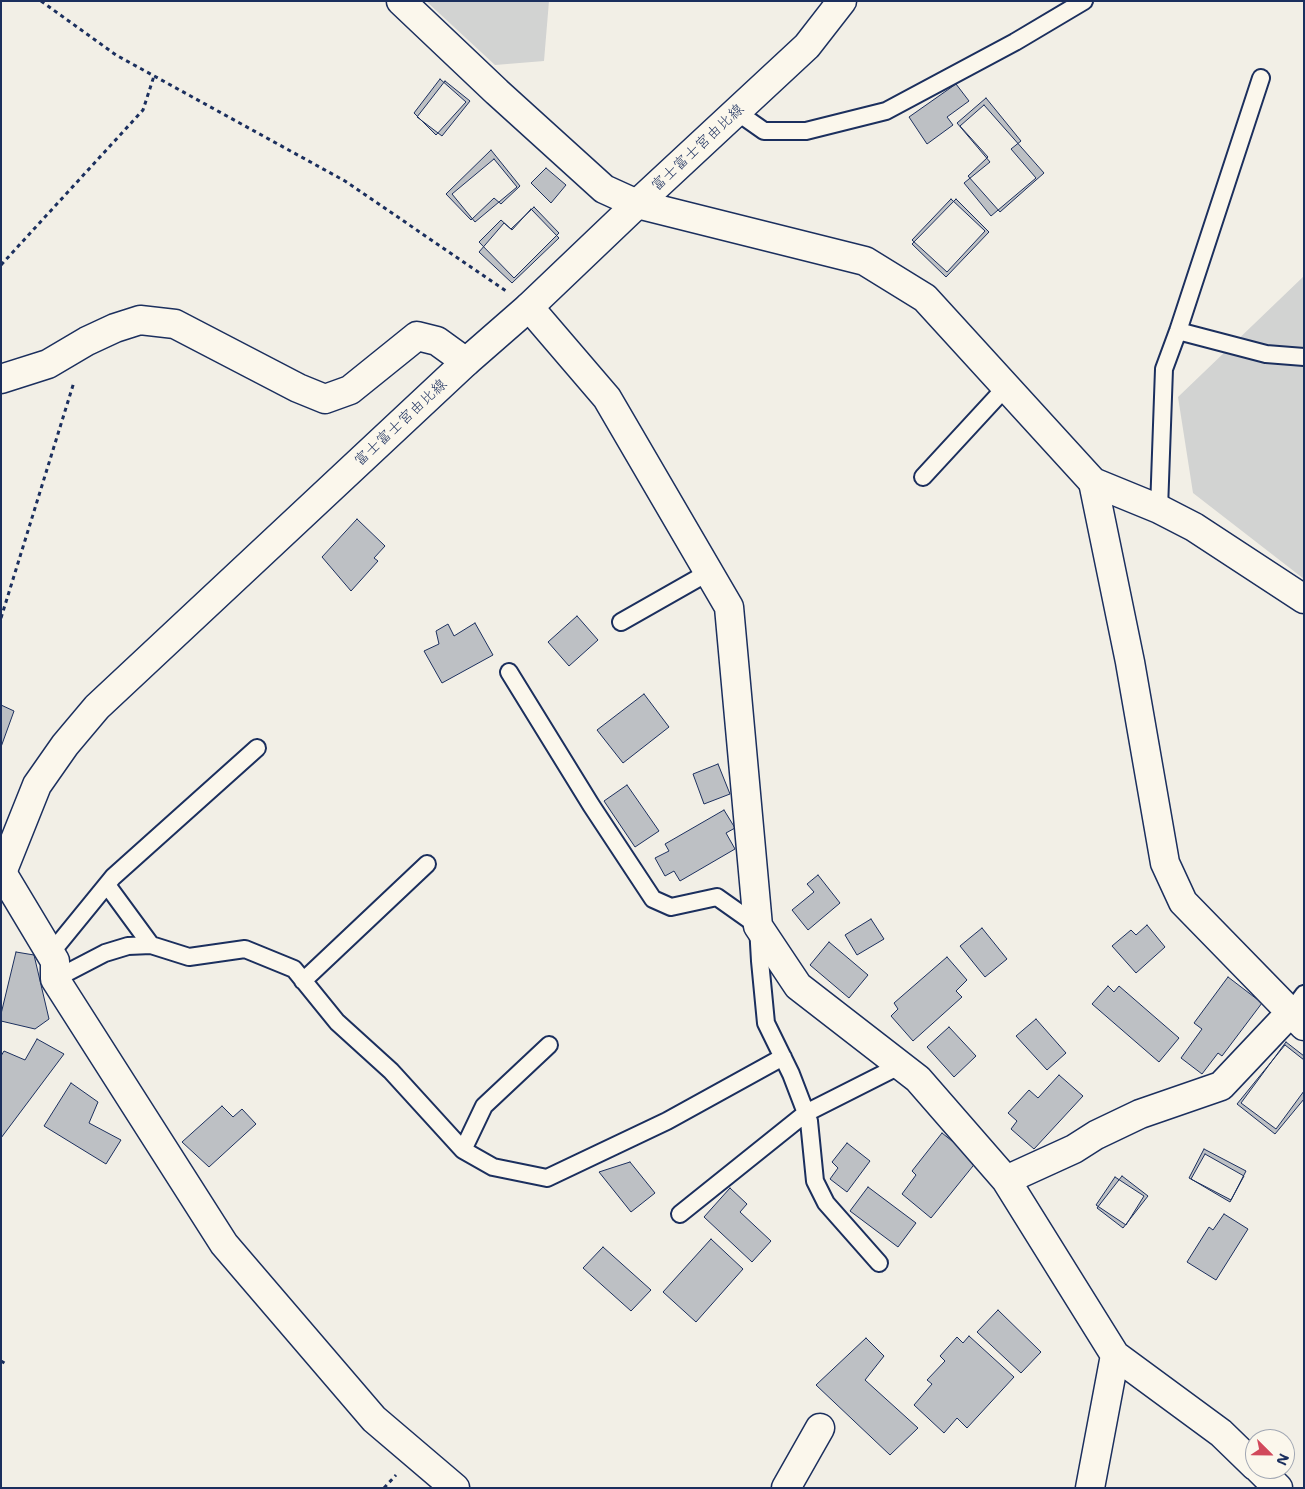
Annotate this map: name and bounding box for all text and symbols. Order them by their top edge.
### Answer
street label: 富士富士宮由比線 [648,100,748,196]
street label: 富士富士宮由比線 [351,375,451,471]
north arrow [1245,1429,1295,1479]
text: N [1272,1451,1293,1468]

